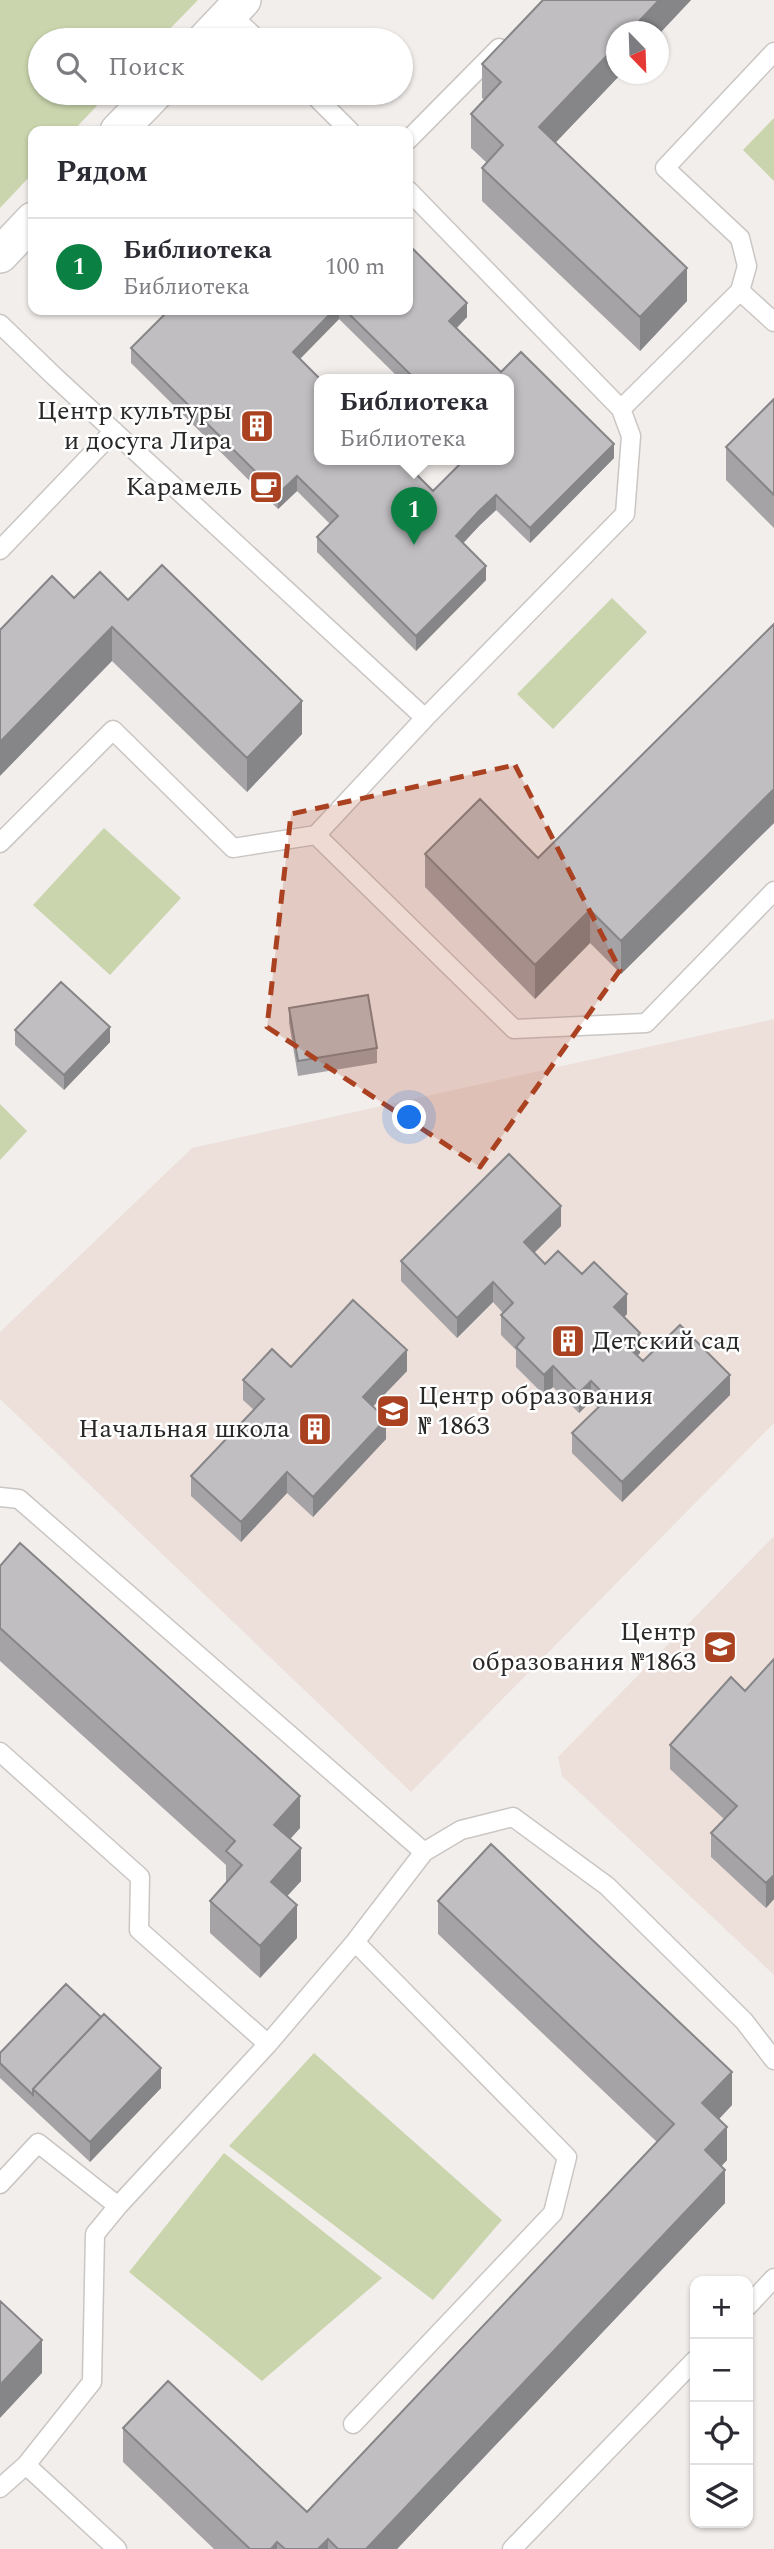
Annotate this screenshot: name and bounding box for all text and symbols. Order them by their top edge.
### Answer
north arrow [606,21,669,84]
search box [28,28,413,105]
text: Поиск [108,47,185,87]
icon: search [52,48,90,86]
text: Рядом [56,149,148,195]
text: Библиотека [123,230,272,270]
text: 1 [73,250,85,285]
text: 100 m [325,250,385,285]
text: Библиотека [123,270,249,305]
popup [314,374,514,465]
text: Библиотека [340,382,488,422]
place label: Центр культуры и досуга Лира [37,391,232,461]
building icon: Центр культуры и досуга Лира [238,407,276,445]
text: Библиотека [340,422,466,457]
place label: Карамель [126,467,242,507]
cafe icon: Карамель [247,468,285,506]
pin: 1 [391,487,437,545]
your location [392,1100,426,1134]
place label: Детский сад [592,1321,740,1361]
building icon: Детский сад [549,1322,587,1360]
place label: Центр образования № 1863 [418,1376,653,1446]
school or university icon: Центр образования № 1863 [374,1392,412,1430]
place label: Начальная школа [78,1409,290,1449]
building icon: Начальная школа [296,1410,334,1448]
place label: Центр образования №1863 [472,1612,696,1682]
school or university icon: Центр образования №1863 [701,1628,739,1666]
map controls [690,2276,753,2528]
button: + [690,2276,753,2339]
button: − [690,2339,753,2402]
button: locate [690,2402,753,2465]
button: layers [690,2465,753,2528]

